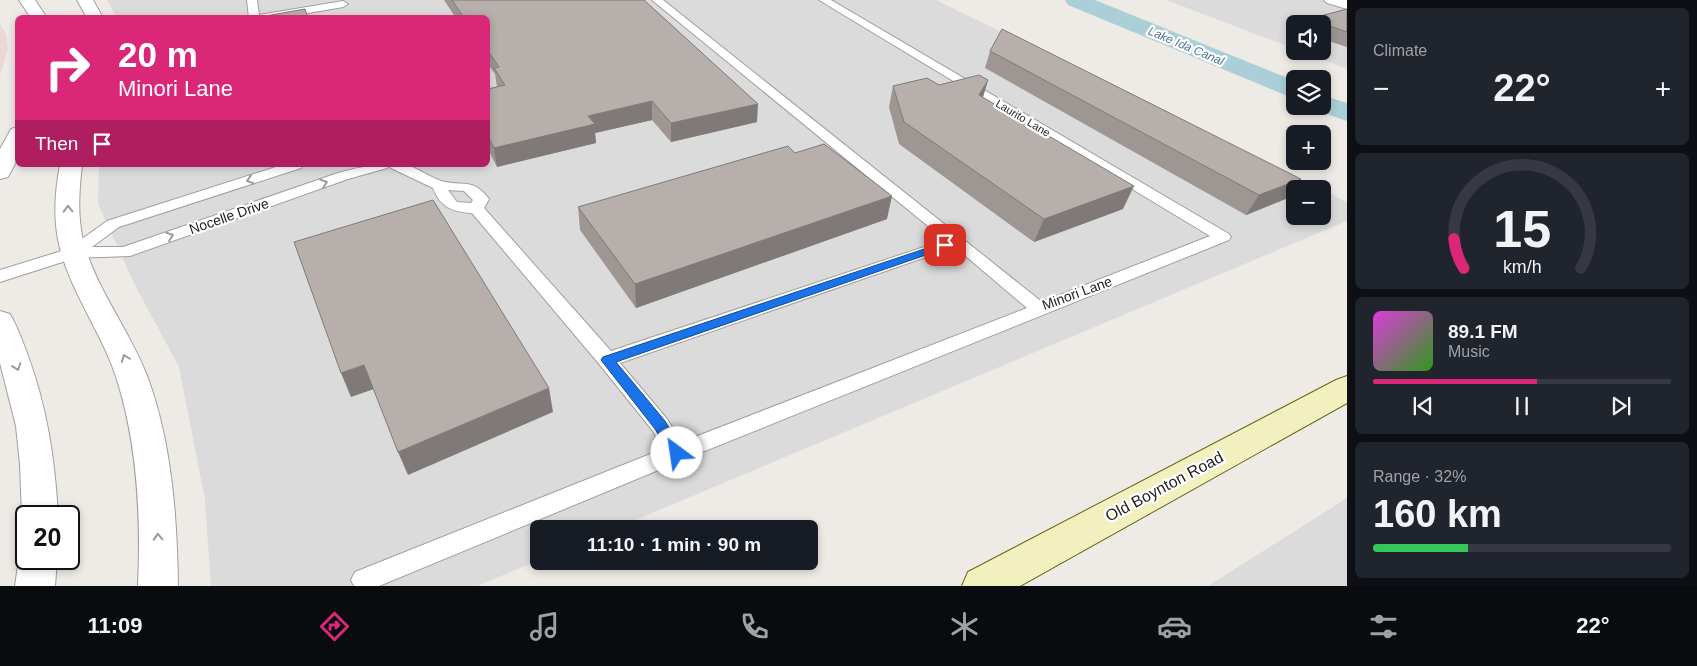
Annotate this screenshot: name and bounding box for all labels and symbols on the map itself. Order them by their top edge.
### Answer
water label: Lake Ida Canal [1146,24,1226,68]
street label: Laurito Lane [994,97,1052,139]
one-way arrow [246,174,254,184]
one-way arrow [319,179,328,189]
street label: Nocelle Drive [187,195,271,237]
one-way arrow [62,205,73,213]
pin [924,224,966,266]
one-way arrow [166,232,174,242]
street label: Minori Lane [1040,273,1114,313]
one-way arrow [121,354,131,363]
one-way arrow [11,362,21,370]
position arrow [650,426,702,478]
street label: Old Boynton Road [1103,448,1226,525]
speed limit sign: 20 [15,505,80,570]
one-way arrow [152,533,163,541]

